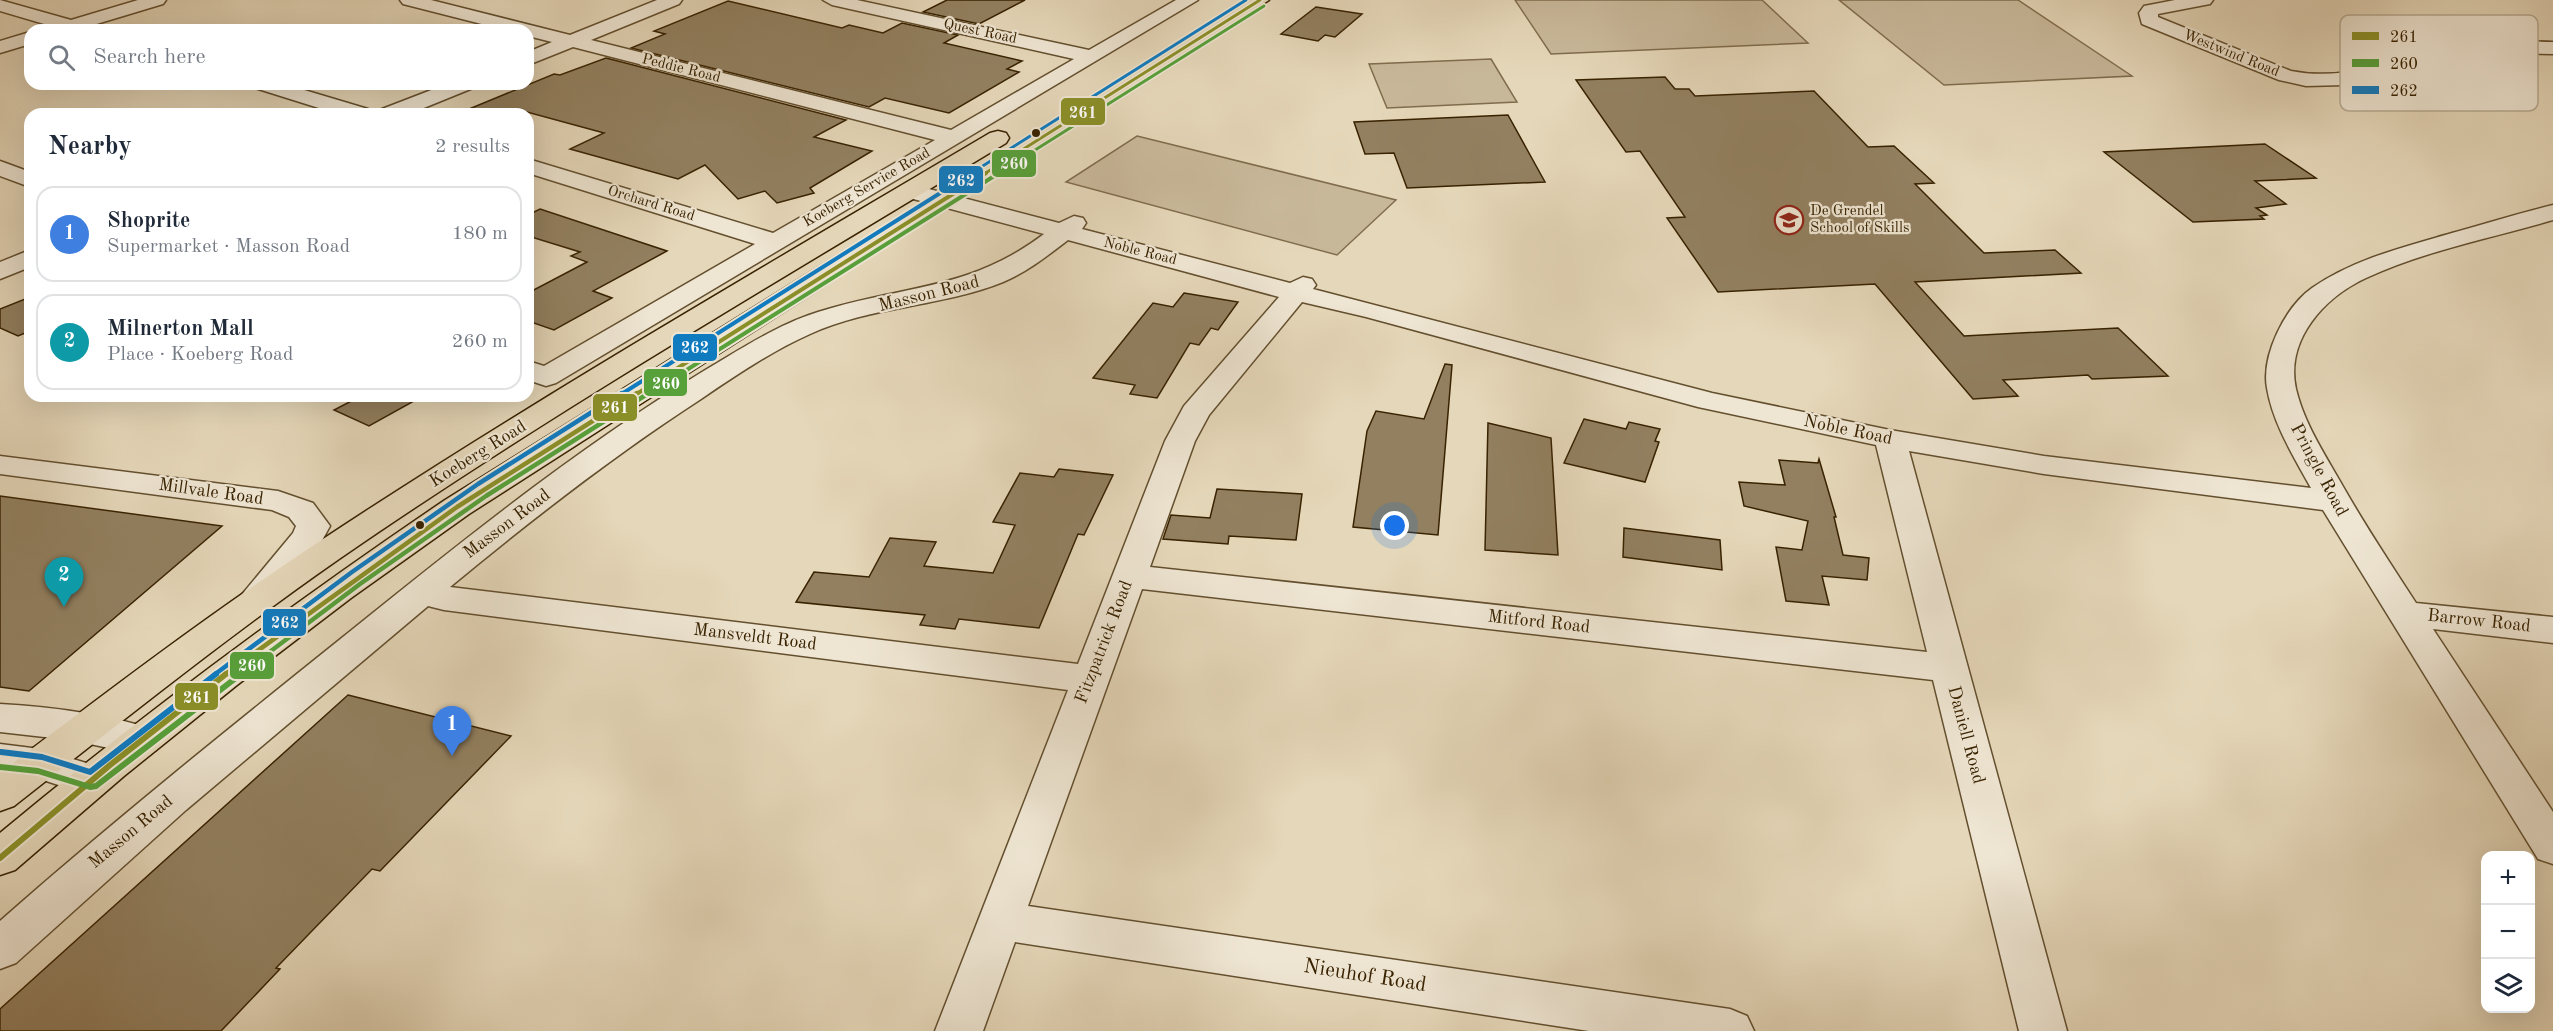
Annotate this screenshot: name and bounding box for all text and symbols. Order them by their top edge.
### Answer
legend [2340,15,2538,111]
street label: Quest Road [942,17,1018,47]
search box [24,24,534,90]
street label: Westwind Road [2181,28,2281,80]
text: 261 [2390,30,2418,46]
icon: search [45,41,78,74]
text: Search here [93,46,206,68]
street label: Peddie Road [640,52,722,86]
text: 260 [2390,57,2418,73]
text: 262 [2390,84,2418,100]
line badge: 261 [1060,97,1106,126]
text: 261 [1069,106,1097,122]
unlabelled marker [1030,127,1042,139]
text: Nearby [48,134,132,160]
text: 2 results [435,137,510,157]
street label: Koeberg Service Road [801,145,933,231]
line badge: 260 [991,149,1037,178]
text: 260 [1000,157,1028,173]
line badge: 262 [938,165,984,194]
text: 262 [947,174,975,190]
street label: Orchard Road [606,184,697,224]
school or university icon: De Grendel School of Skills [1773,204,1805,236]
place label: De Grendel School of Skills [1810,204,1909,236]
text: Shoprite [107,210,190,232]
text: 1 [64,224,75,244]
text: 180 m [452,224,508,244]
street label: Noble Road [1102,236,1178,268]
text: Supermarket · Masson Road [107,237,350,257]
street label: Masson Road [877,273,981,315]
text: Milnerton Mall [107,318,254,340]
text: 2 [64,332,75,352]
text: 260 m [452,332,508,352]
line badge: 262 [672,333,718,362]
text: 262 [681,341,709,357]
text: Place · Koeberg Road [107,345,293,365]
line badge: 260 [643,368,688,397]
text: 260 [652,377,680,393]
line badge: 261 [592,393,638,422]
text: 261 [601,401,629,417]
street label: Noble Road [1802,412,1894,448]
street label: Koeberg Road [426,417,530,491]
street label: Pringle Road [2287,421,2351,519]
street label: Millvale Road [157,476,265,508]
street label: Masson Road [460,486,554,562]
your location [1380,511,1409,540]
unlabelled marker [414,519,426,531]
pin: 2 [44,558,84,607]
street label: Fitzpatrick Road [1072,578,1136,706]
street label: Barrow Road [2426,607,2532,635]
line badge: 262 [262,608,307,637]
street label: Mitford Road [1487,608,1591,636]
text: 262 [271,616,299,632]
street label: Mansveldt Road [692,621,818,653]
line badge: 260 [229,651,275,680]
text: 260 [238,659,266,675]
line badge: 261 [174,682,219,711]
street label: Daniell Road [1944,684,1988,786]
text: 261 [183,691,211,707]
pin: 1 [432,706,472,756]
street label: Masson Road [86,792,176,872]
map controls [2481,851,2535,1013]
button: + [2481,851,2535,905]
button: − [2481,905,2535,959]
street label: Nieuhof Road [1302,956,1428,996]
button: layers [2481,959,2535,1013]

